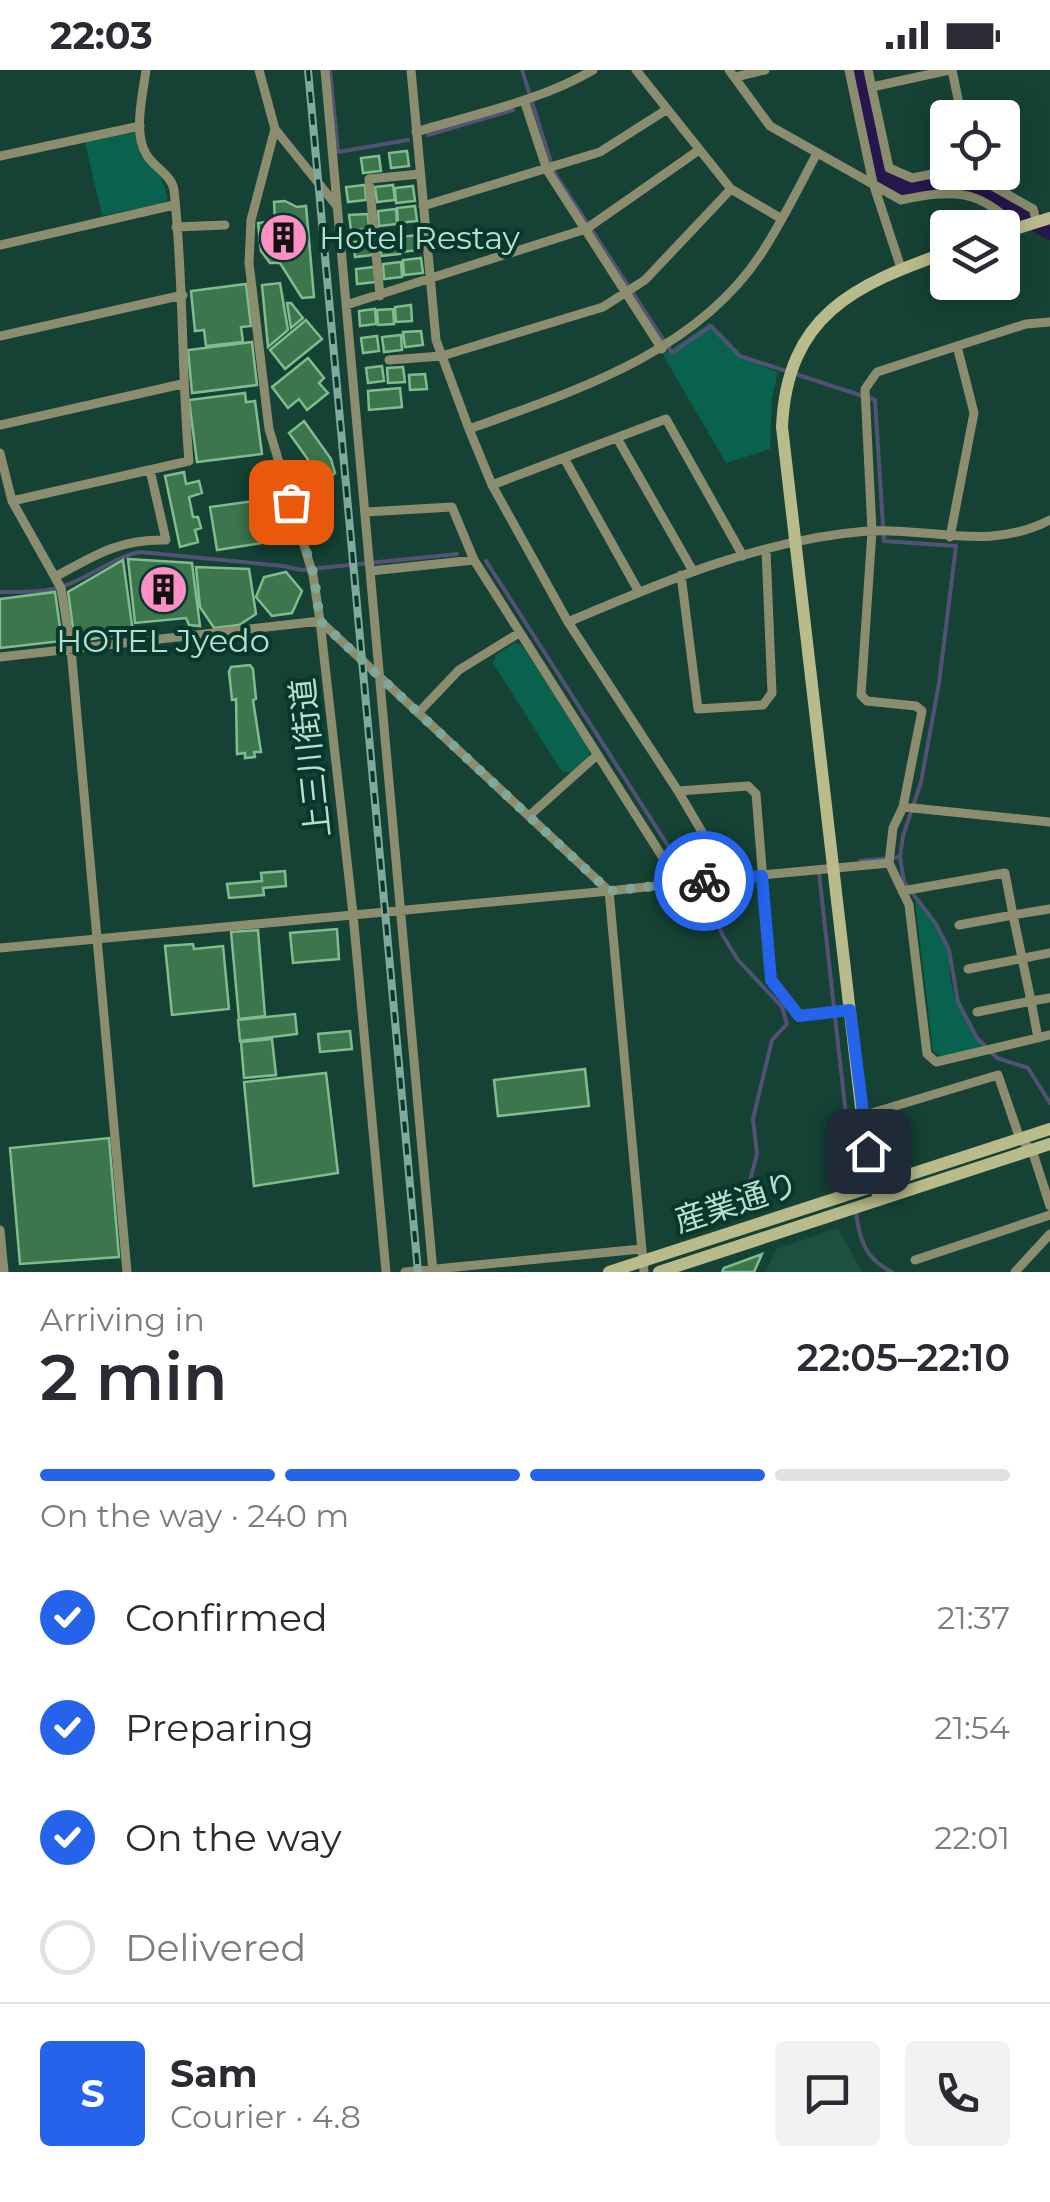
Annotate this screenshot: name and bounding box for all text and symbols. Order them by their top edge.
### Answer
text: 22:03 [50,12,153,59]
map controls [930,100,1020,300]
button: locate [930,100,1020,190]
button: layers [930,210,1020,300]
building icon: Hotel Restay [258,211,310,263]
place label: Hotel Restay [319,218,520,257]
pin [249,460,334,545]
icon: bag [264,475,319,530]
building icon: HOTEL Jyedo [137,564,189,616]
place label: HOTEL Jyedo [56,621,270,660]
street label: 上三川街道 [282,676,338,840]
courier [654,831,754,931]
icon: bike [677,854,732,909]
pin [826,1109,911,1194]
icon: home [841,1124,896,1179]
street label: 産業通り [669,1164,803,1240]
text: Arriving in [40,1300,205,1339]
text: 22:05–22:10 [797,1334,1010,1381]
text: 2 min [40,1337,228,1416]
text: On the way · 240 m [40,1496,349,1535]
icon: check [40,1590,95,1645]
text: Confirmed [125,1594,328,1641]
text: 21:37 [937,1598,1010,1637]
icon: check [40,1700,95,1755]
text: Preparing [125,1704,314,1751]
text: 21:54 [934,1708,1010,1747]
icon: check [40,1810,95,1865]
text: On the way [125,1814,342,1861]
text: 22:01 [934,1818,1010,1857]
text: Delivered [125,1924,306,1971]
button: chat [775,2041,880,2146]
button: phone [905,2041,1010,2146]
text: Sam [170,2050,258,2097]
text: S [80,2070,105,2117]
text: Courier · 4.8 [170,2097,361,2136]

